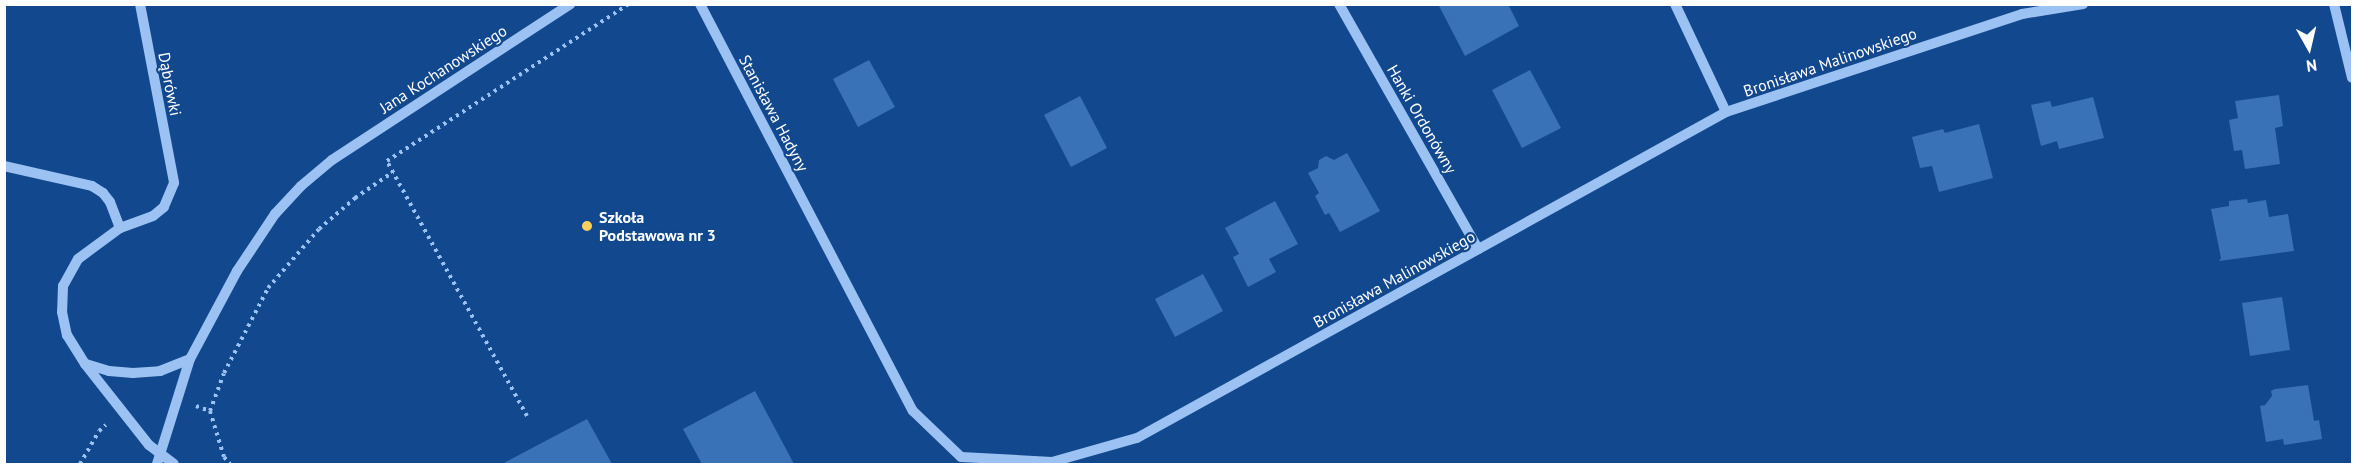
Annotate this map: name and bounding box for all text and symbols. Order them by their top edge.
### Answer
north arrow [2279,18,2339,78]
street label: Jana Kochanowskiego [376,21,510,117]
street label: Bronisława Malinowskiego [1741,23,1919,101]
street label: Dąbrówki [154,50,186,118]
street label: Stanisława Hadyny [735,51,813,175]
text: N [2305,55,2318,76]
street label: Hanki Ordonówny [1383,61,1461,177]
place label: Szkoła Podstawowa nr 3 [599,207,716,245]
marker: Szkoła Podstawowa nr 3 [580,219,594,233]
street label: Bronisława Malinowskiego [1310,226,1478,332]

